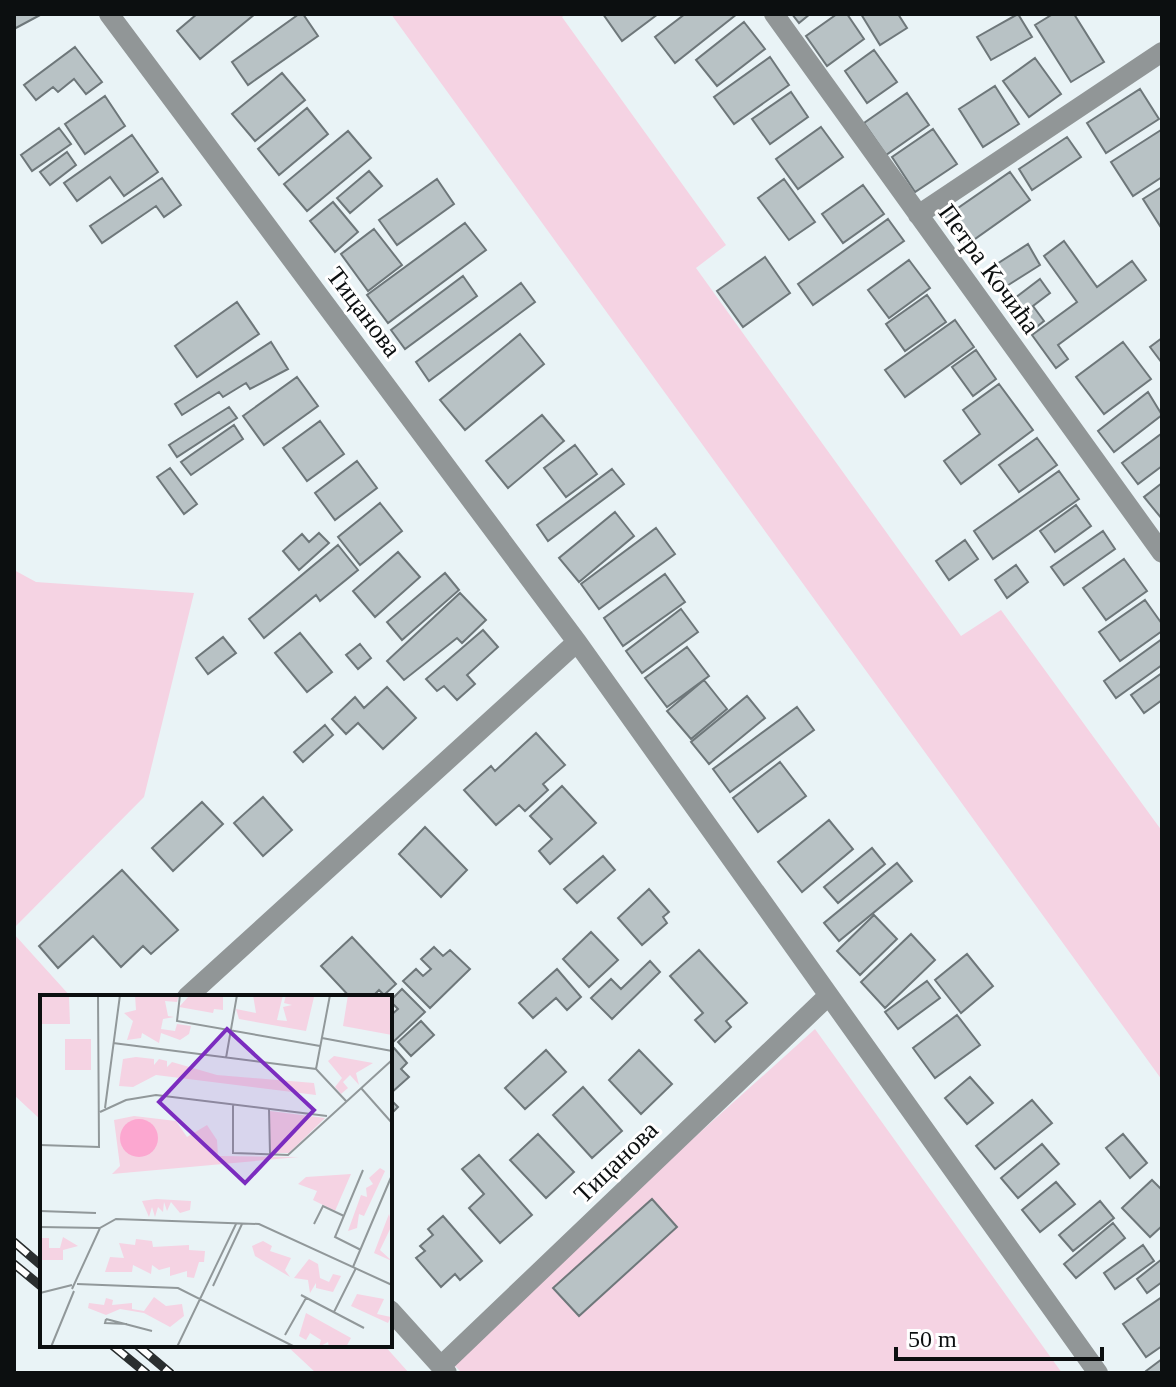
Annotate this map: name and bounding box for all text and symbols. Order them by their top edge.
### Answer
street label: Петра Кочића [932,199,1046,340]
street label: Тицанова [321,261,407,363]
inset map [40,995,392,1347]
street label: Тицанова [568,1115,664,1209]
scale bar [896,1311,1102,1361]
text: 50 m [908,1326,957,1352]

